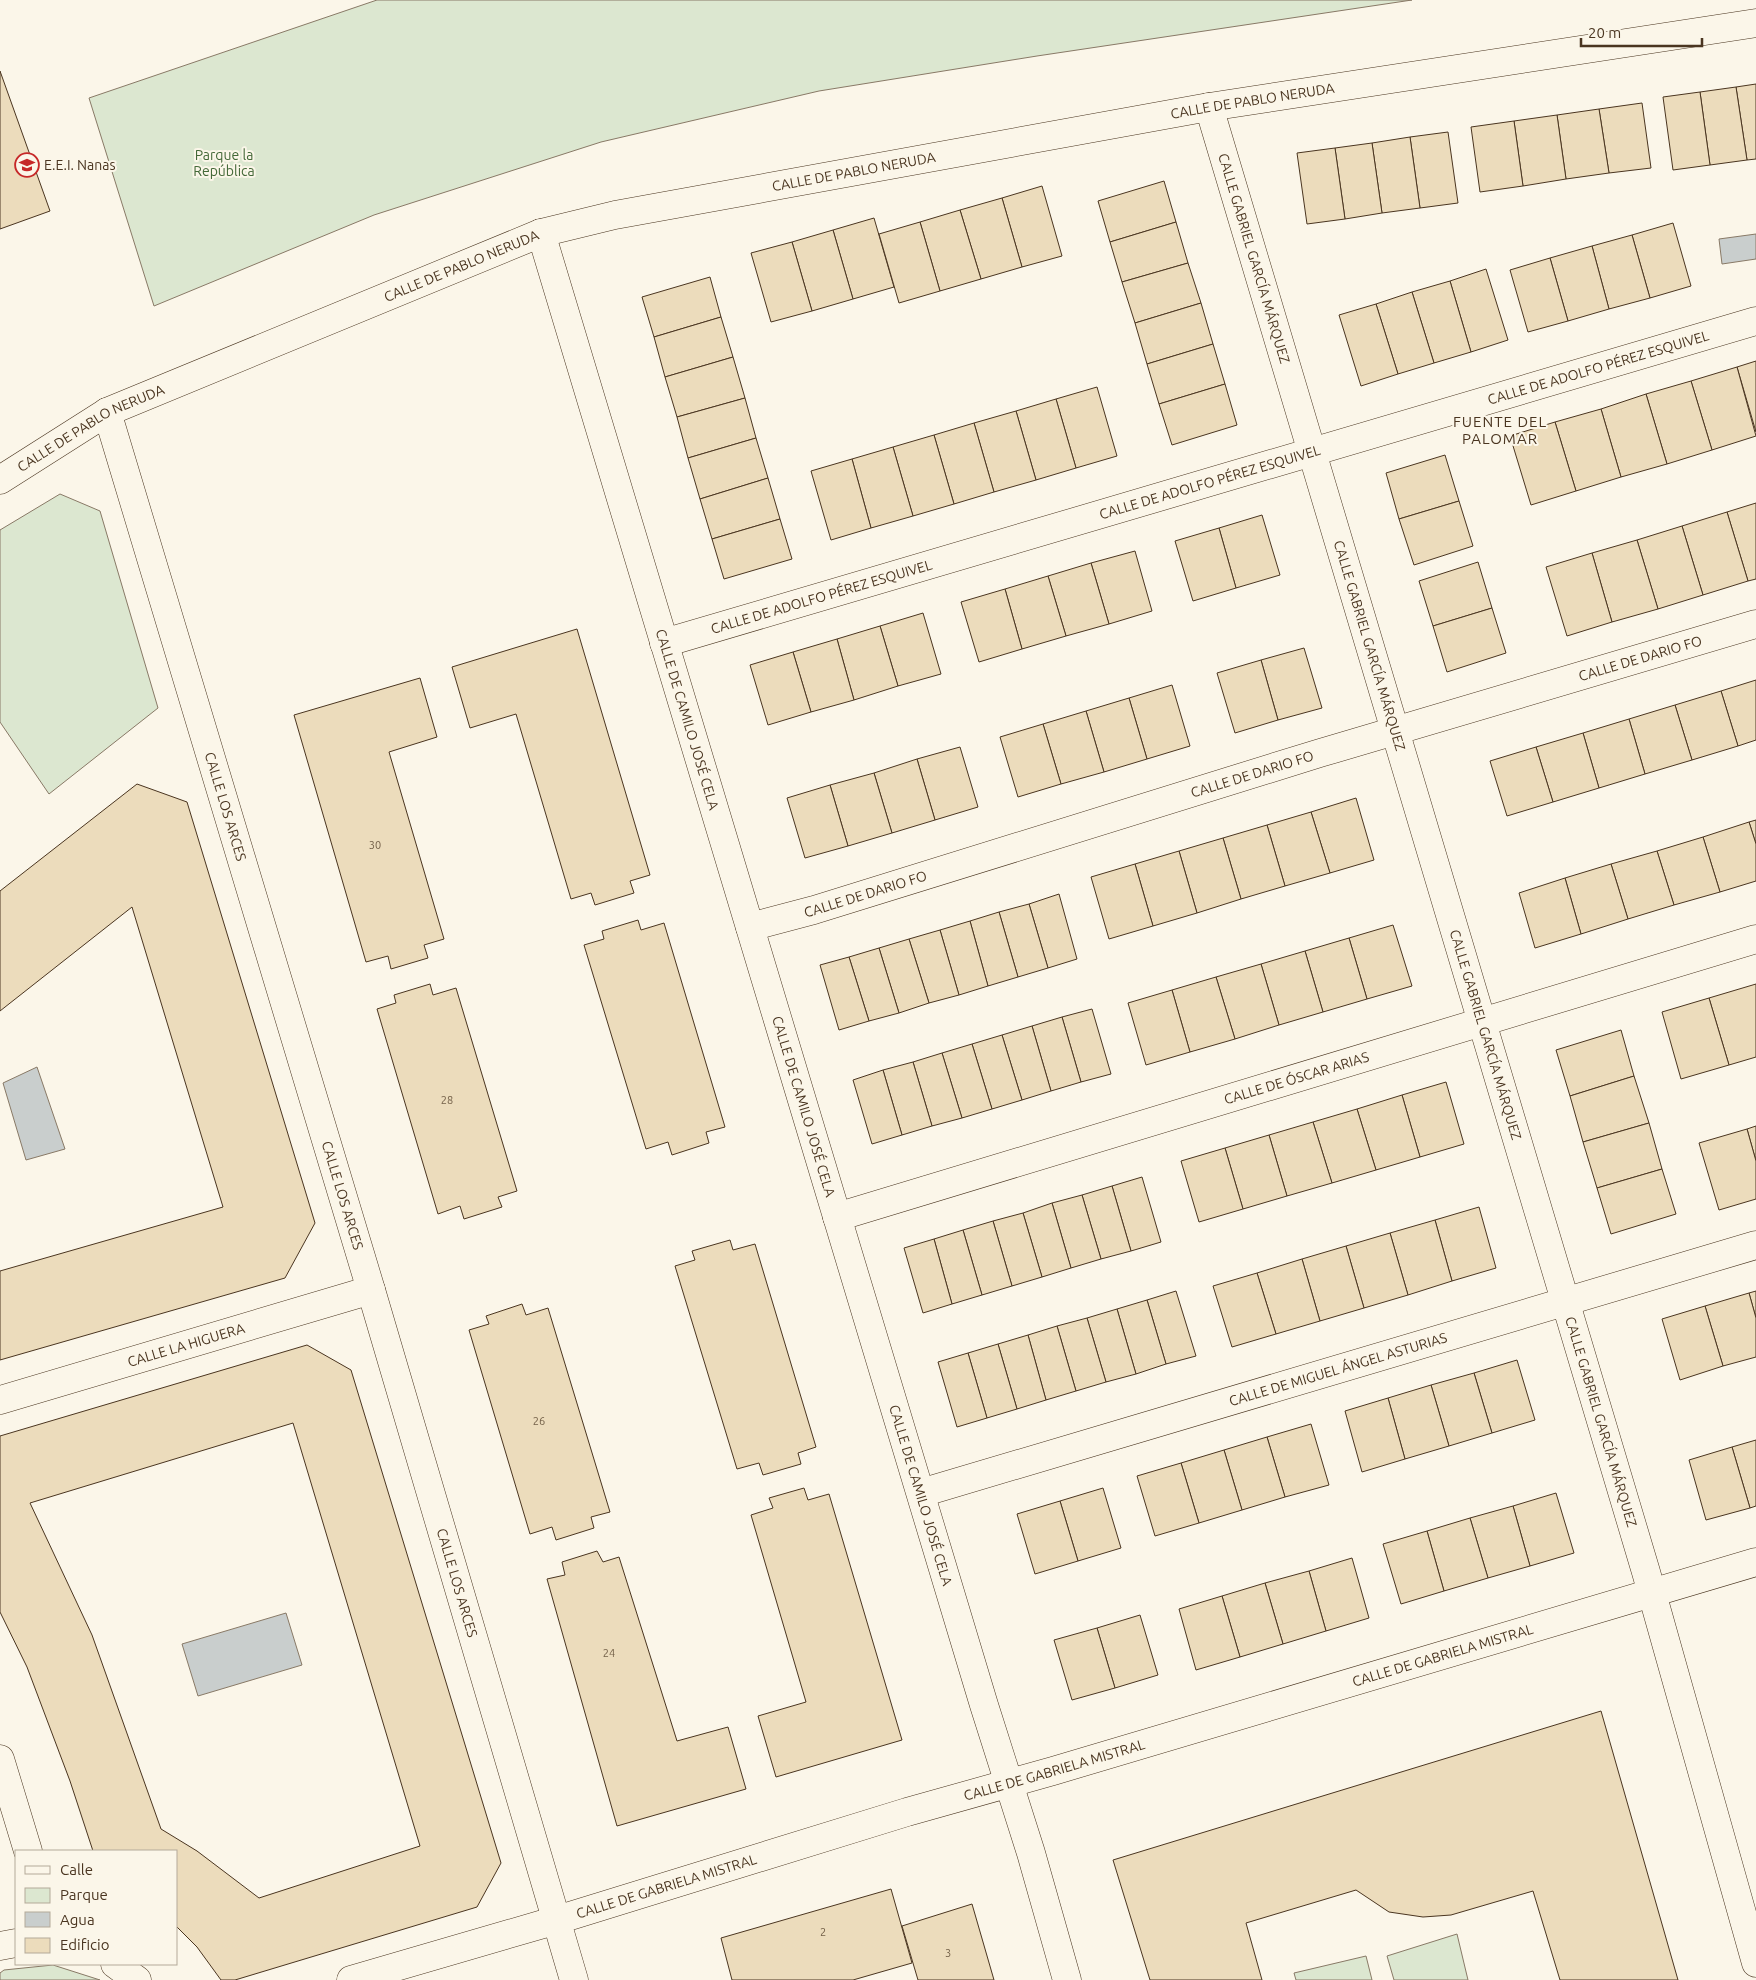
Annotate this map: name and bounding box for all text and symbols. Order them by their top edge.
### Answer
scale bar [1581,15,1702,47]
text: 20 m [1588,24,1621,41]
street label: CALLE DE PABLO NERUDA [1169,80,1336,122]
park label: Parque la República [193,147,255,179]
street label: CALLE DE PABLO NERUDA [771,149,937,194]
street label: CALLE GABRIEL GARCÍA MÁRQUEZ [1215,151,1293,366]
school or university icon: E.E.I. Nanas [14,152,40,178]
place label: E.E.I. Nanas [44,157,116,173]
street label: CALLE DE PABLO NERUDA [382,227,541,305]
street label: CALLE DE ADOLFO PÉREZ ESQUIVEL [1486,327,1711,408]
street label: CALLE DE PABLO NERUDA [14,381,167,475]
district label: FUENTE DEL PALOMAR [1453,413,1547,447]
street label: CALLE DE ADOLFO PÉREZ ESQUIVEL [1097,442,1322,522]
street label: CALLE GABRIEL GARCÍA MÁRQUEZ [1331,538,1409,753]
street label: CALLE DE ADOLFO PÉREZ ESQUIVEL [709,556,934,637]
street label: CALLE DE CAMILO JOSÉ CELA [653,627,722,812]
street label: CALLE DE DARIO FO [1577,632,1704,684]
street label: CALLE DE DARIO FO [1189,747,1316,801]
street label: CALLE LOS ARCES [202,750,250,863]
house number: 30 [369,839,381,851]
street label: CALLE DE DARIO FO [802,867,929,920]
street label: CALLE GABRIEL GARCÍA MÁRQUEZ [1447,927,1525,1142]
street label: CALLE DE CAMILO JOSÉ CELA [769,1014,839,1199]
street label: CALLE DE ÓSCAR ARIAS [1222,1049,1371,1107]
house number: 28 [441,1094,453,1106]
street label: CALLE LOS ARCES [319,1139,366,1252]
street label: CALLE GABRIEL GARCÍA MÁRQUEZ [1562,1315,1640,1529]
street label: CALLE LA HIGUERA [125,1320,247,1370]
street label: CALLE DE MIGUEL ÁNGEL ASTURIAS [1227,1329,1449,1409]
street label: CALLE DE CAMILO JOSÉ CELA [886,1403,956,1587]
house number: 26 [533,1415,545,1427]
street label: CALLE LOS ARCES [434,1526,481,1639]
street label: CALLE DE GABRIELA MISTRAL [1350,1621,1535,1690]
house number: 24 [603,1647,615,1659]
street label: CALLE DE GABRIELA MISTRAL [962,1736,1147,1804]
legend [15,1850,178,1965]
street label: CALLE DE GABRIELA MISTRAL [574,1851,759,1922]
text: Calle [60,1861,93,1878]
text: Parque [60,1886,108,1903]
text: Agua [60,1911,95,1928]
house number: 2 [820,1926,826,1938]
text: Edificio [60,1936,109,1953]
house number: 3 [945,1947,951,1959]

